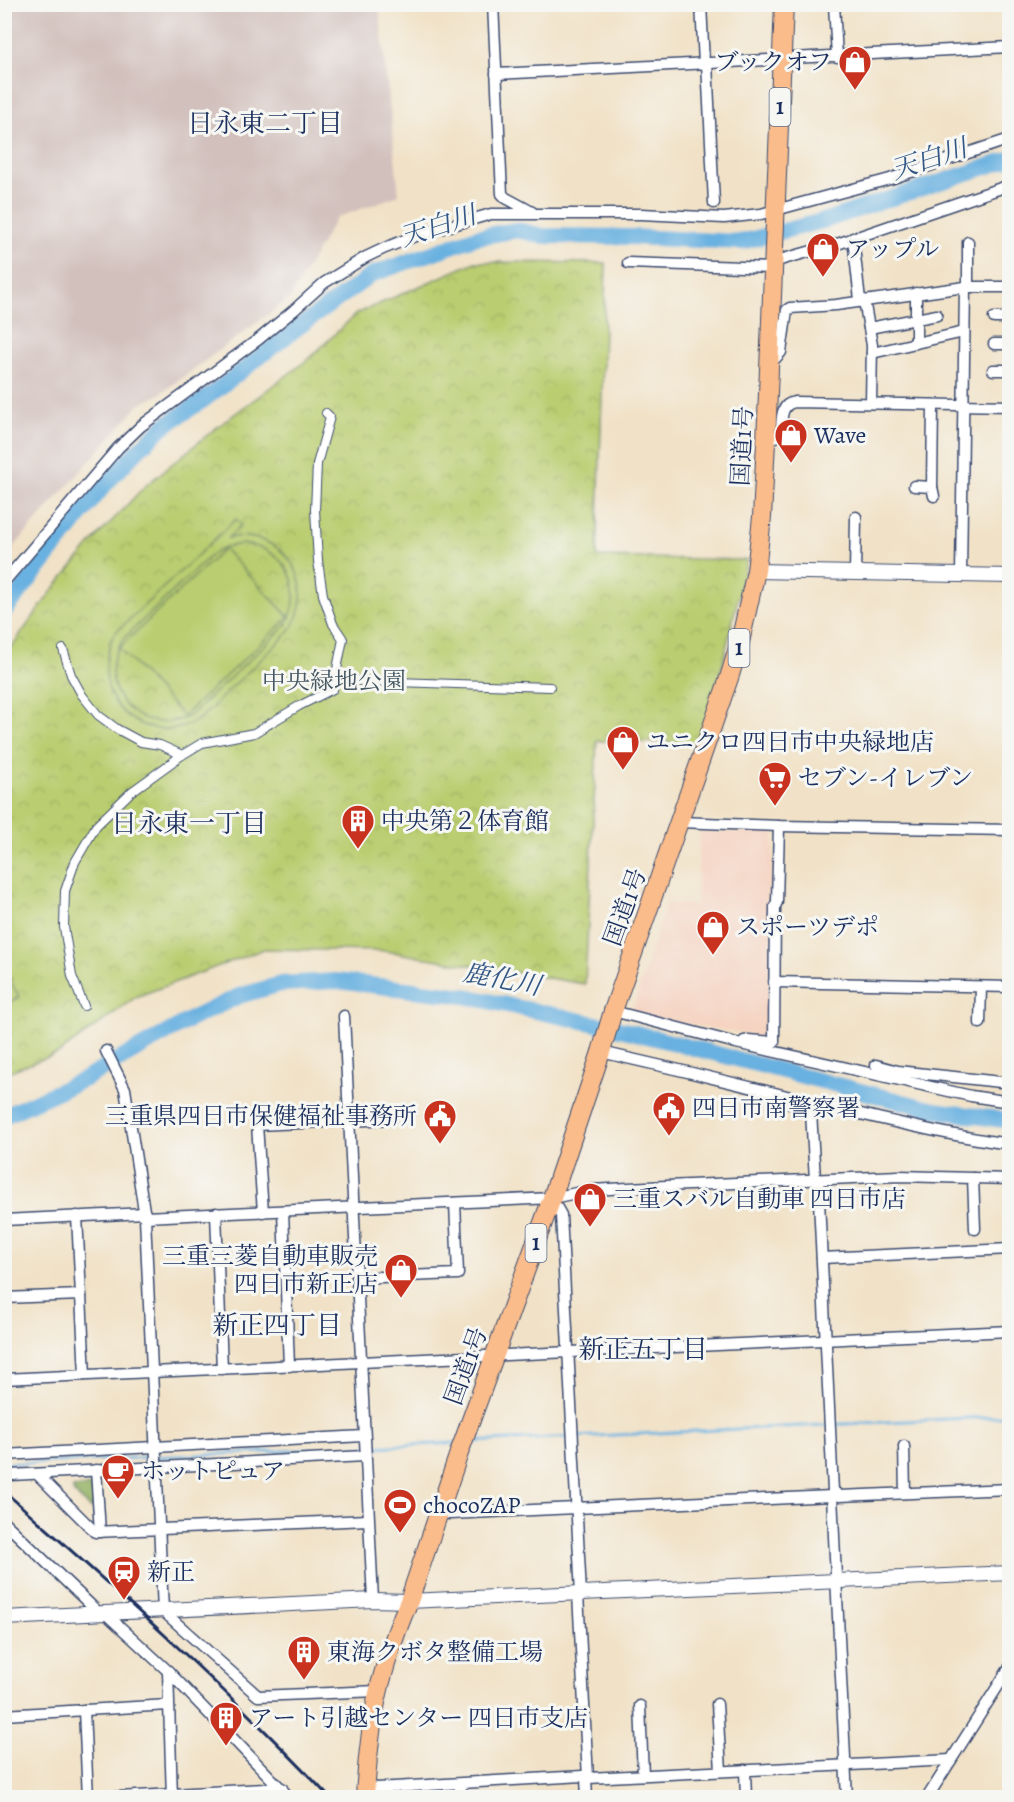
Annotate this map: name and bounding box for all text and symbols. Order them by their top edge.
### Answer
shop icon: ブックオフ [837,44,873,91]
place label: ブックオフ [714,46,832,78]
road number: 1 [770,88,790,126]
district label: 日永東二丁目 [187,106,343,141]
water label: 天白川 [886,129,974,188]
water label: 天白川 [395,196,483,255]
shop icon: アップル [805,231,841,278]
place label: アップル [846,233,939,265]
street label: 国道1号 [724,405,760,487]
shop icon: Wave [773,417,809,464]
place label: Wave [813,419,866,451]
road number: 1 [728,629,750,667]
park label: 中央緑地公園 [262,665,406,697]
shop icon: ユニクロ四日市中央緑地店 [605,724,641,771]
place label: ユニクロ四日市中央緑地店 [646,726,934,758]
supermarket icon: セブン-イレブン [757,760,793,807]
place label: セブン-イレブン [798,762,973,794]
building icon: 中央第２体育館 [340,803,376,850]
place label: 中央第２体育館 [381,805,549,837]
district label: 日永東一丁目 [111,806,267,841]
street label: 国道1号 [596,864,654,950]
shop icon: スポーツデポ [695,909,731,956]
place label: スポーツデポ [736,911,879,943]
water label: 鹿化川 [460,954,547,1004]
public building icon: 四日市南警察署 [651,1090,687,1137]
place label: 四日市南警察署 [692,1092,860,1124]
public building icon: 三重県四日市保健福祉事務所 [422,1098,458,1145]
place label: 三重県四日市保健福祉事務所 [105,1100,417,1132]
shop icon: 三重スバル自動車 四日市店 [572,1181,608,1228]
place label: 三重スバル自動車 四日市店 [613,1183,906,1215]
road number: 1 [526,1224,546,1262]
place label: 三重三菱自動車販売 四日市新正店 [162,1240,378,1300]
shop icon: 三重三菱自動車販売 四日市新正店 [383,1252,419,1299]
district label: 新正四丁目 [212,1308,342,1343]
street label: 国道1号 [437,1323,495,1409]
district label: 新正五丁目 [578,1332,708,1367]
cafe icon: ホットピュア [100,1453,136,1500]
place label: ホットピュア [141,1455,285,1487]
sports icon: chocoZAP [382,1487,418,1534]
place label: chocoZAP [423,1489,521,1521]
station icon: 新正 [106,1554,142,1601]
place label: 新正 [147,1556,195,1588]
building icon: 東海クボタ整備工場 [286,1634,322,1681]
place label: 東海クボタ整備工場 [327,1636,543,1668]
building icon: アート引越センター 四日市支店 [208,1700,244,1747]
place label: アート引越センター 四日市支店 [249,1702,588,1734]

